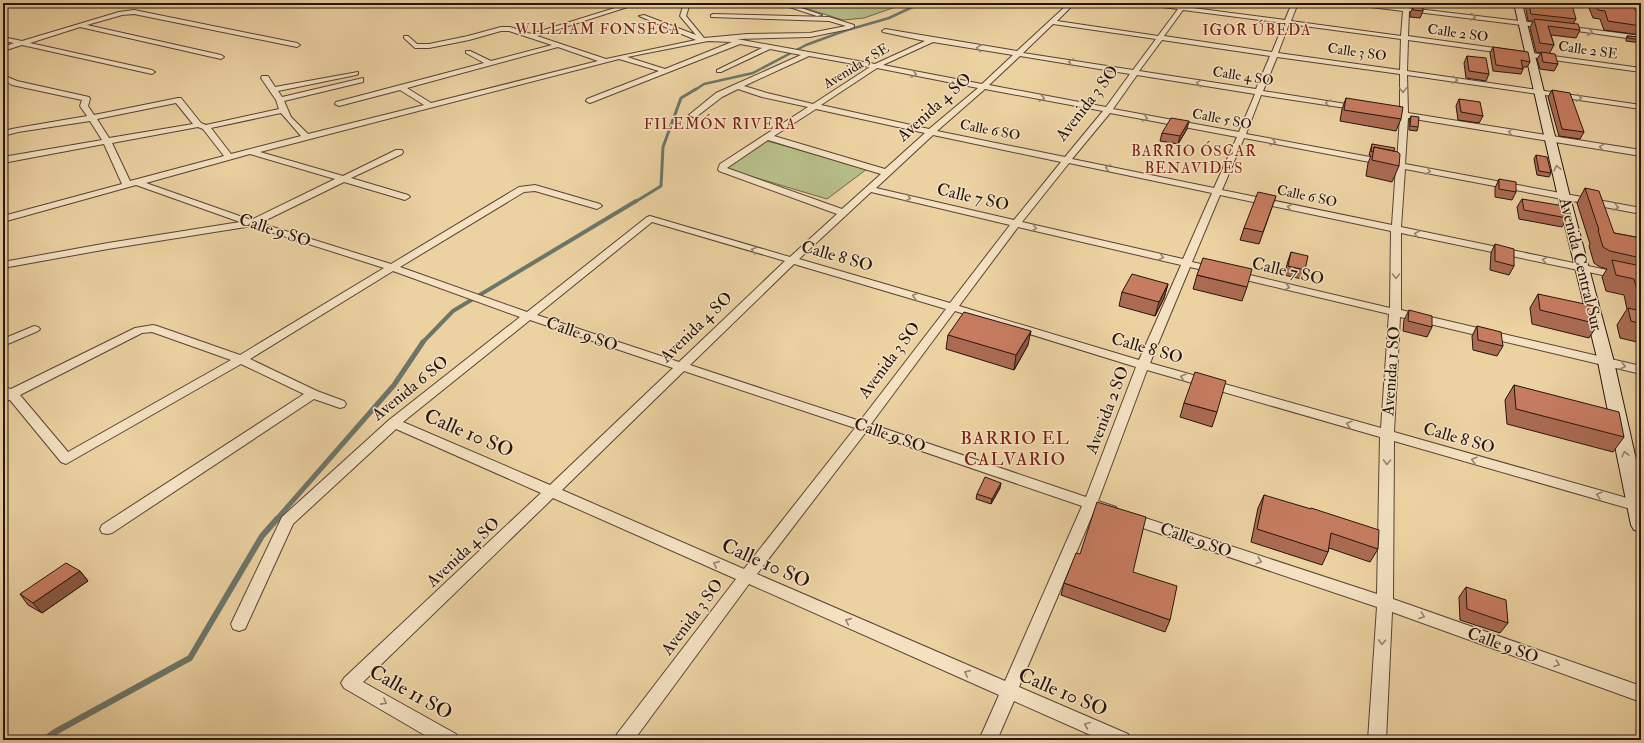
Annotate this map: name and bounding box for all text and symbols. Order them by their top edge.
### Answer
one-way arrow [1469,12,1476,21]
district label: IGOR ÚBEDA [1202,19,1312,40]
district label: WILLIAM FONSECA [514,20,681,39]
street label: Calle 2 SO [1427,20,1489,46]
one-way arrow [1587,27,1593,36]
street label: Calle 2 SE [1557,37,1619,63]
street label: Calle 3 SO [1326,39,1388,65]
street label: Avenida 5 SE [819,40,892,93]
one-way arrow [976,44,982,52]
one-way arrow [1068,58,1074,67]
street label: Avenida 3 SO [1050,61,1123,146]
street label: Calle 4 SO [1211,63,1275,89]
street label: Avenida 4 SO [892,68,976,147]
one-way arrow [911,69,918,77]
one-way arrow [1452,75,1458,84]
one-way arrow [1196,79,1202,87]
one-way arrow [1399,87,1408,93]
one-way arrow [1576,93,1582,102]
one-way arrow [1039,94,1045,102]
one-way arrow [1325,99,1331,108]
street label: Calle 5 SO [1191,105,1253,133]
district label: FILEMÓN RIVERA [644,113,796,134]
one-way arrow [1142,114,1148,122]
street label: Calle 6 SO [958,116,1022,144]
one-way arrow [1508,128,1515,137]
one-way arrow [1270,137,1276,146]
district label: BARRIO ÓSCAR BENAVIDES [1131,140,1257,178]
one-way arrow [1599,143,1606,152]
one-way arrow [1105,165,1112,173]
one-way arrow [1553,165,1561,171]
one-way arrow [1425,167,1431,175]
street label: Calle 7 SO [935,179,1011,215]
street label: Calle 6 SO [1275,181,1339,211]
one-way arrow [904,194,911,202]
street label: Avenida Central Sur [1554,194,1608,333]
one-way arrow [1613,202,1619,210]
one-way arrow [1287,203,1293,212]
street label: Calle 9 SO [236,209,314,251]
one-way arrow [1031,223,1037,231]
one-way arrow [1414,230,1421,239]
street label: Calle 8 SO [799,236,875,276]
one-way arrow [750,246,757,255]
one-way arrow [1158,253,1164,261]
street label: Calle 7 SO [1250,253,1326,289]
one-way arrow [1542,257,1548,265]
one-way arrow [1392,273,1400,279]
one-way arrow [1284,282,1291,291]
street label: Avenida 4 SO [655,287,737,368]
one-way arrow [912,292,919,301]
street label: Calle 9 SO [543,312,621,356]
street label: Avenida 3 SO [853,318,925,403]
street label: Avenida 1 SO [1377,326,1405,417]
street label: Calle 8 SO [1109,328,1185,368]
street label: Avenida 6 SO [367,351,452,426]
one-way arrow [1620,361,1626,369]
street label: Avenida 2 SO [1080,363,1133,458]
one-way arrow [1180,373,1187,381]
street label: Calle 10 SO [421,403,517,463]
street label: Calle 9 SO [851,413,929,457]
street label: Calle 8 SO [1421,418,1497,458]
one-way arrow [1345,420,1352,429]
district label: BARRIO EL CALVARIO [960,427,1070,471]
one-way arrow [1621,451,1630,457]
one-way arrow [1470,456,1477,464]
one-way arrow [1383,459,1391,465]
one-way arrow [1595,491,1602,500]
street label: Avenida 4 SO [421,513,504,592]
street label: Calle 9 SO [1157,518,1235,562]
street label: Calle 10 SO [718,532,814,594]
one-way arrow [1256,556,1263,565]
one-way arrow [713,560,720,568]
street label: Avenida 3 SO [656,575,728,660]
one-way arrow [1418,612,1425,620]
one-way arrow [845,618,853,626]
street label: Calle 9 SO [1465,622,1541,668]
one-way arrow [1378,639,1386,645]
street label: Calle 11 SO [365,659,457,725]
one-way arrow [1554,660,1561,668]
street label: Calle 10 SO [1015,662,1111,722]
one-way arrow [964,670,972,678]
one-way arrow [380,698,387,705]
one-way arrow [1083,721,1090,729]

